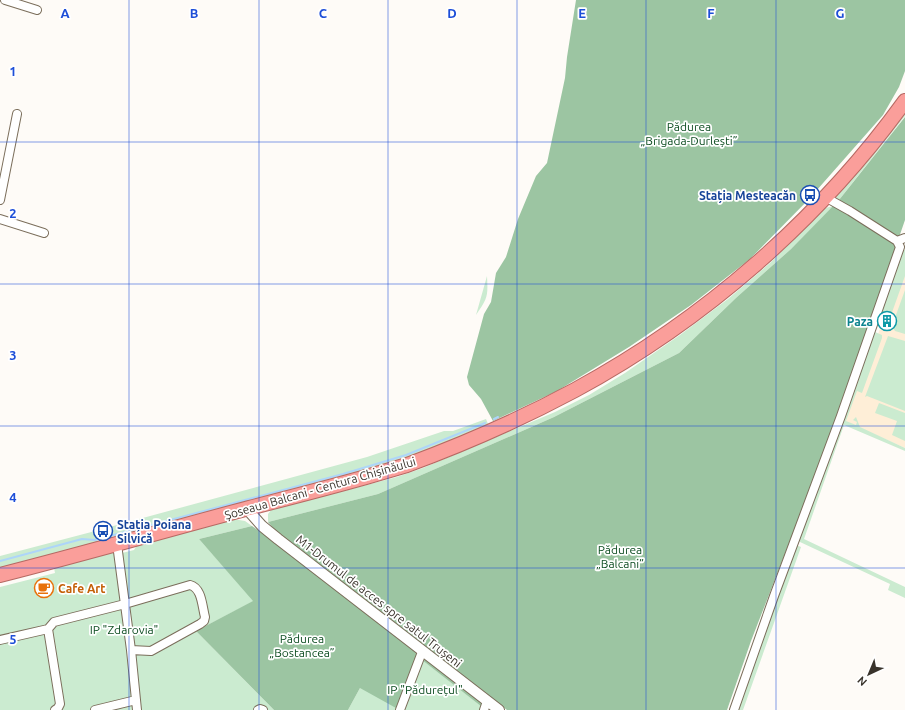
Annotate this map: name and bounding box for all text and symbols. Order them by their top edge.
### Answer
text: A [60,6,70,20]
text: B [190,6,199,20]
text: C [319,6,328,20]
text: D [447,6,457,20]
text: E [578,6,586,20]
text: F [707,6,715,20]
text: G [836,6,845,20]
text: 1 [9,64,17,78]
park label: Pădurea „Brigada-Durlești” [641,120,737,147]
bus stop icon: Stația Mesteacăn [799,184,821,206]
place label: Stația Mesteacăn [699,189,796,203]
text: 2 [9,206,17,220]
building icon: Paza [876,310,898,332]
place label: Paza [847,315,873,328]
text: 3 [9,348,17,362]
street label: Șoseaua Balcani - Centura Chișinăului [223,454,417,522]
text: 4 [9,490,17,504]
place label: Stația Poiana Silvică [117,518,191,545]
bus stop icon: Stația Poiana Silvică [92,520,114,542]
street label: M1-Drumul de acces spre satul Trușeni [294,532,464,670]
park label: Pădurea „Balcani” [596,543,644,570]
cafe icon: Cafe Art [33,577,55,599]
place label: Cafe Art [58,582,105,595]
park label: IP "Zdarovia" [90,623,158,636]
text: 5 [9,632,17,646]
park label: Pădurea „Bostancea” [269,632,335,659]
north arrow [849,654,889,694]
text: N [855,674,869,688]
park label: IP "Pădurețul" [387,683,463,696]

